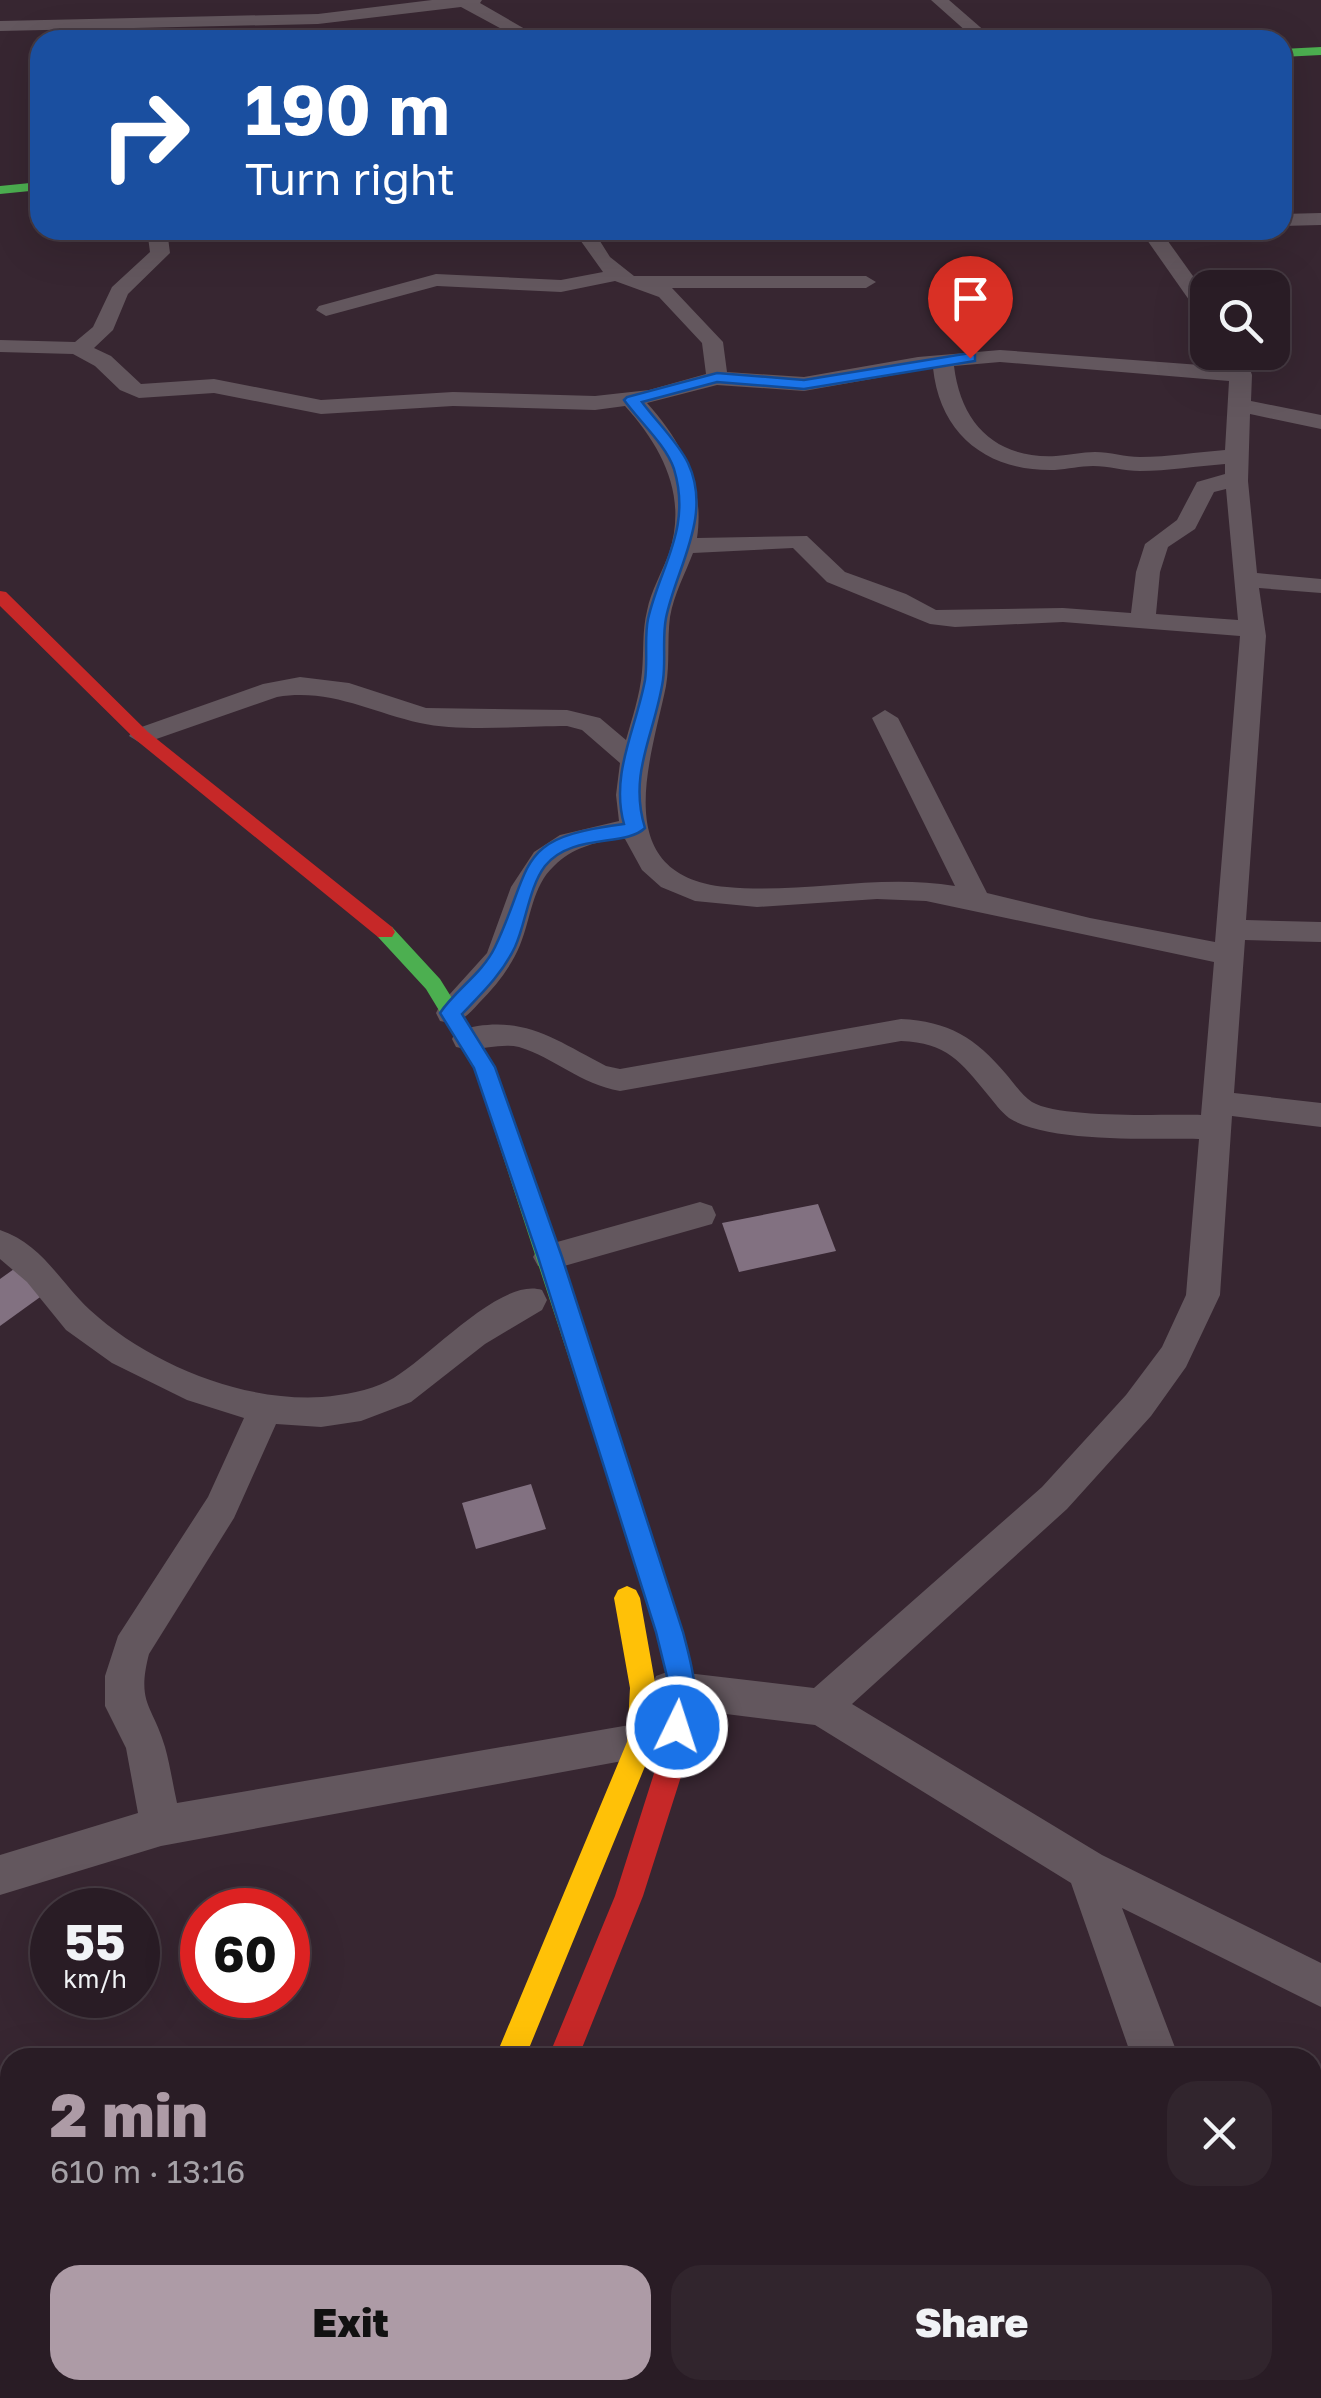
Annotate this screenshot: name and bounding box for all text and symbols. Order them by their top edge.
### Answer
text: 190 m [245,66,450,150]
icon: right [80,70,210,200]
text: Turn right [245,151,455,205]
pin [928,256,1013,359]
map controls [1190,270,1290,370]
button: search [1190,270,1290,370]
icon: arrive [943,271,998,326]
position arrow [625,1675,729,1779]
speed limit sign: 60 [180,1888,310,2018]
text: 55 [64,1911,125,1971]
text: km/h [63,1963,127,1994]
text: 2 min [50,2078,208,2150]
button: close [1167,2081,1272,2186]
text: 610 m · 13:16 [50,2152,245,2190]
button: Exit [50,2265,651,2380]
button: Share [671,2265,1272,2380]

